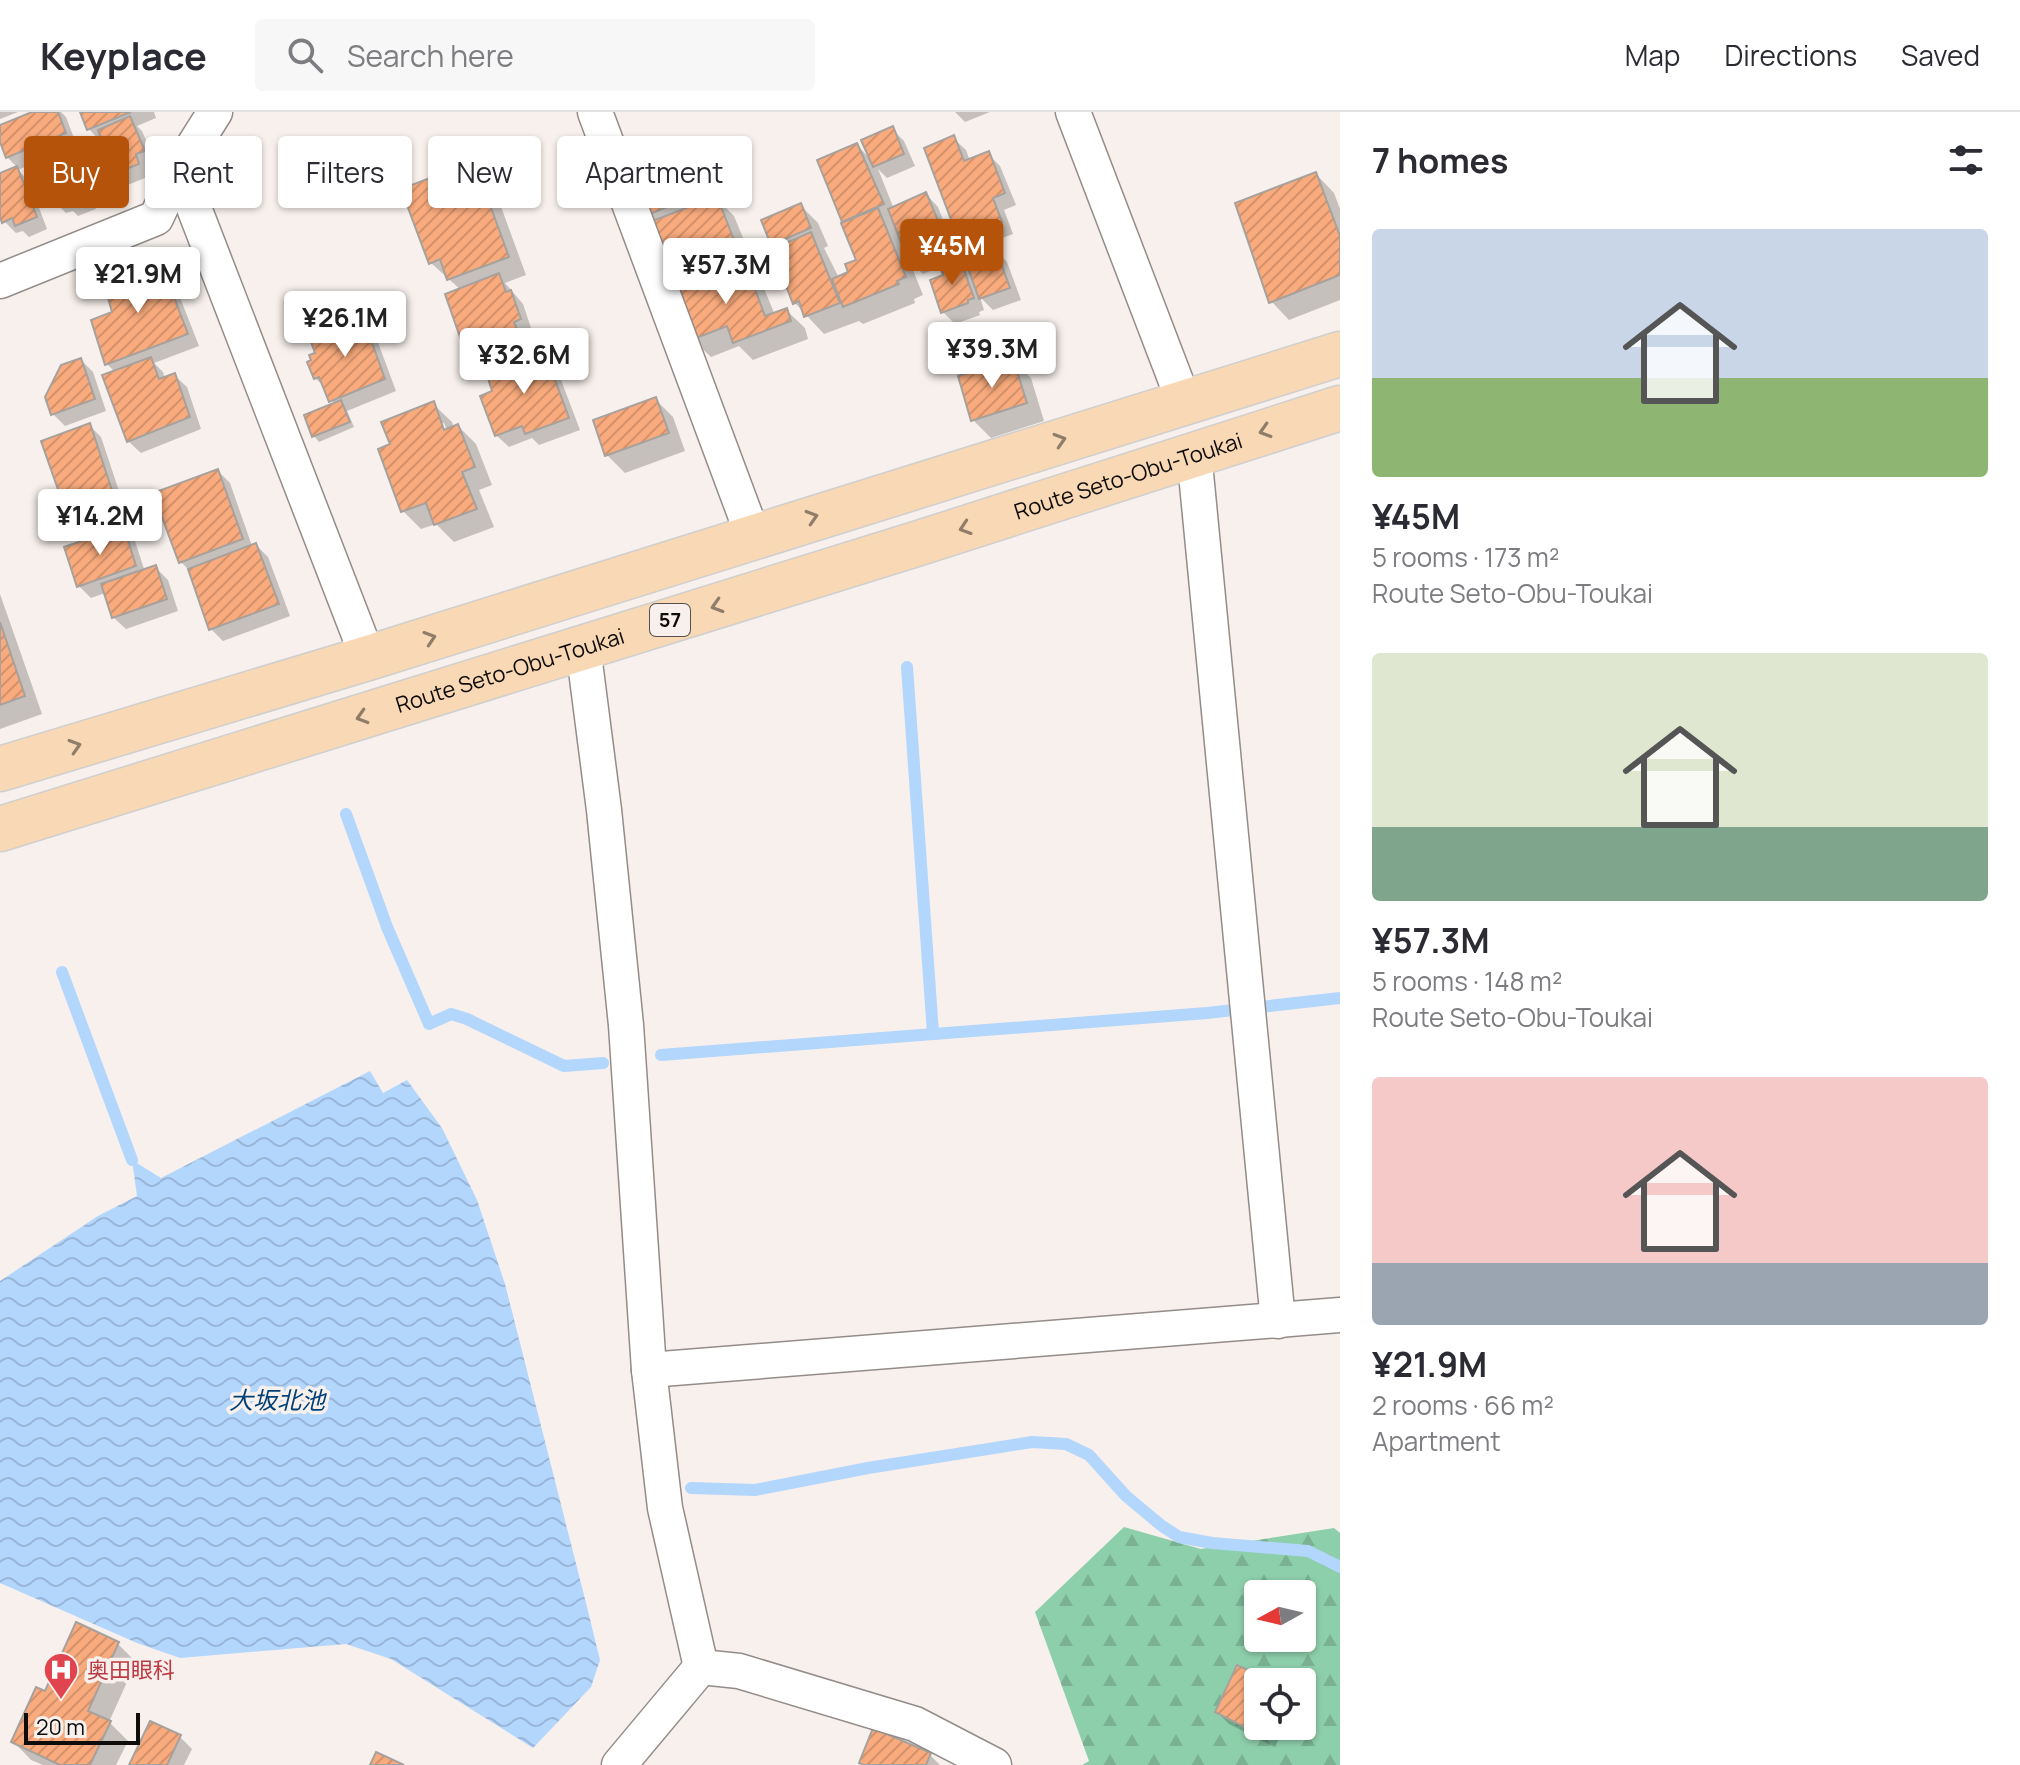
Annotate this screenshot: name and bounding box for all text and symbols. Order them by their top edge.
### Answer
search box [255,19,815,91]
text: Keyplace [40,29,207,81]
icon: search [283,33,327,77]
text: Search here [347,35,514,76]
text: Map [1625,36,1680,74]
text: Directions [1724,36,1857,74]
text: Saved [1901,36,1980,74]
chip: Buy [24,136,129,208]
chip: Rent [145,136,262,208]
chip: Filters [278,136,412,208]
chip: New [428,136,541,208]
chip: Apartment [557,136,752,208]
text: 7 homes [1372,137,1508,183]
icon: filters [1944,138,1988,182]
pin: ¥45M [905,219,999,287]
text: ¥45M [918,227,986,263]
pin: ¥57.3M [661,238,791,306]
text: ¥57.3M [681,246,771,282]
pin: ¥21.9M [73,247,203,315]
text: ¥21.9M [94,255,182,291]
icon: home [1608,281,1752,425]
pin: ¥26.1M [280,291,410,359]
text: ¥26.1M [302,299,388,335]
pin: ¥39.3M [927,322,1057,390]
pin: ¥32.6M [459,328,589,396]
text: ¥39.3M [946,330,1038,366]
text: ¥32.6M [478,336,570,372]
one-way arrow [1259,422,1273,438]
street label: Route Seto-Obu-Toukai [1010,425,1246,527]
one-way arrow [1053,433,1067,449]
pin: ¥14.2M [35,489,165,557]
text: ¥45M [1372,493,1460,539]
text: ¥14.2M [56,497,144,533]
one-way arrow [804,510,818,526]
one-way arrow [958,518,972,534]
text: 5 rooms · 173 m² [1372,539,1559,575]
text: Route Seto-Obu-Toukai [1372,575,1653,611]
one-way arrow [710,596,724,612]
road number: 57 [650,604,690,636]
street label: Route Seto-Obu-Toukai [392,621,628,720]
one-way arrow [423,631,437,647]
icon: home [1608,705,1752,849]
one-way arrow [355,708,369,724]
one-way arrow [67,739,81,755]
text: ¥57.3M [1372,917,1489,963]
text: 5 rooms · 148 m² [1372,963,1562,999]
text: Route Seto-Obu-Toukai [1372,999,1653,1035]
icon: home [1608,1129,1752,1273]
text: ¥21.9M [1372,1341,1487,1387]
water label: 大坂北池 [229,1383,327,1416]
text: 2 rooms · 66 m² [1372,1387,1554,1423]
text: Apartment [1372,1423,1501,1459]
north arrow [1244,1580,1316,1652]
map controls [1244,1580,1316,1740]
hospital icon: 奥田眼科 [42,1651,80,1701]
place label: 奥田眼科 [87,1655,175,1685]
button: locate [1244,1668,1316,1740]
scale bar [24,1709,140,1745]
text: 20 m [36,1712,85,1742]

